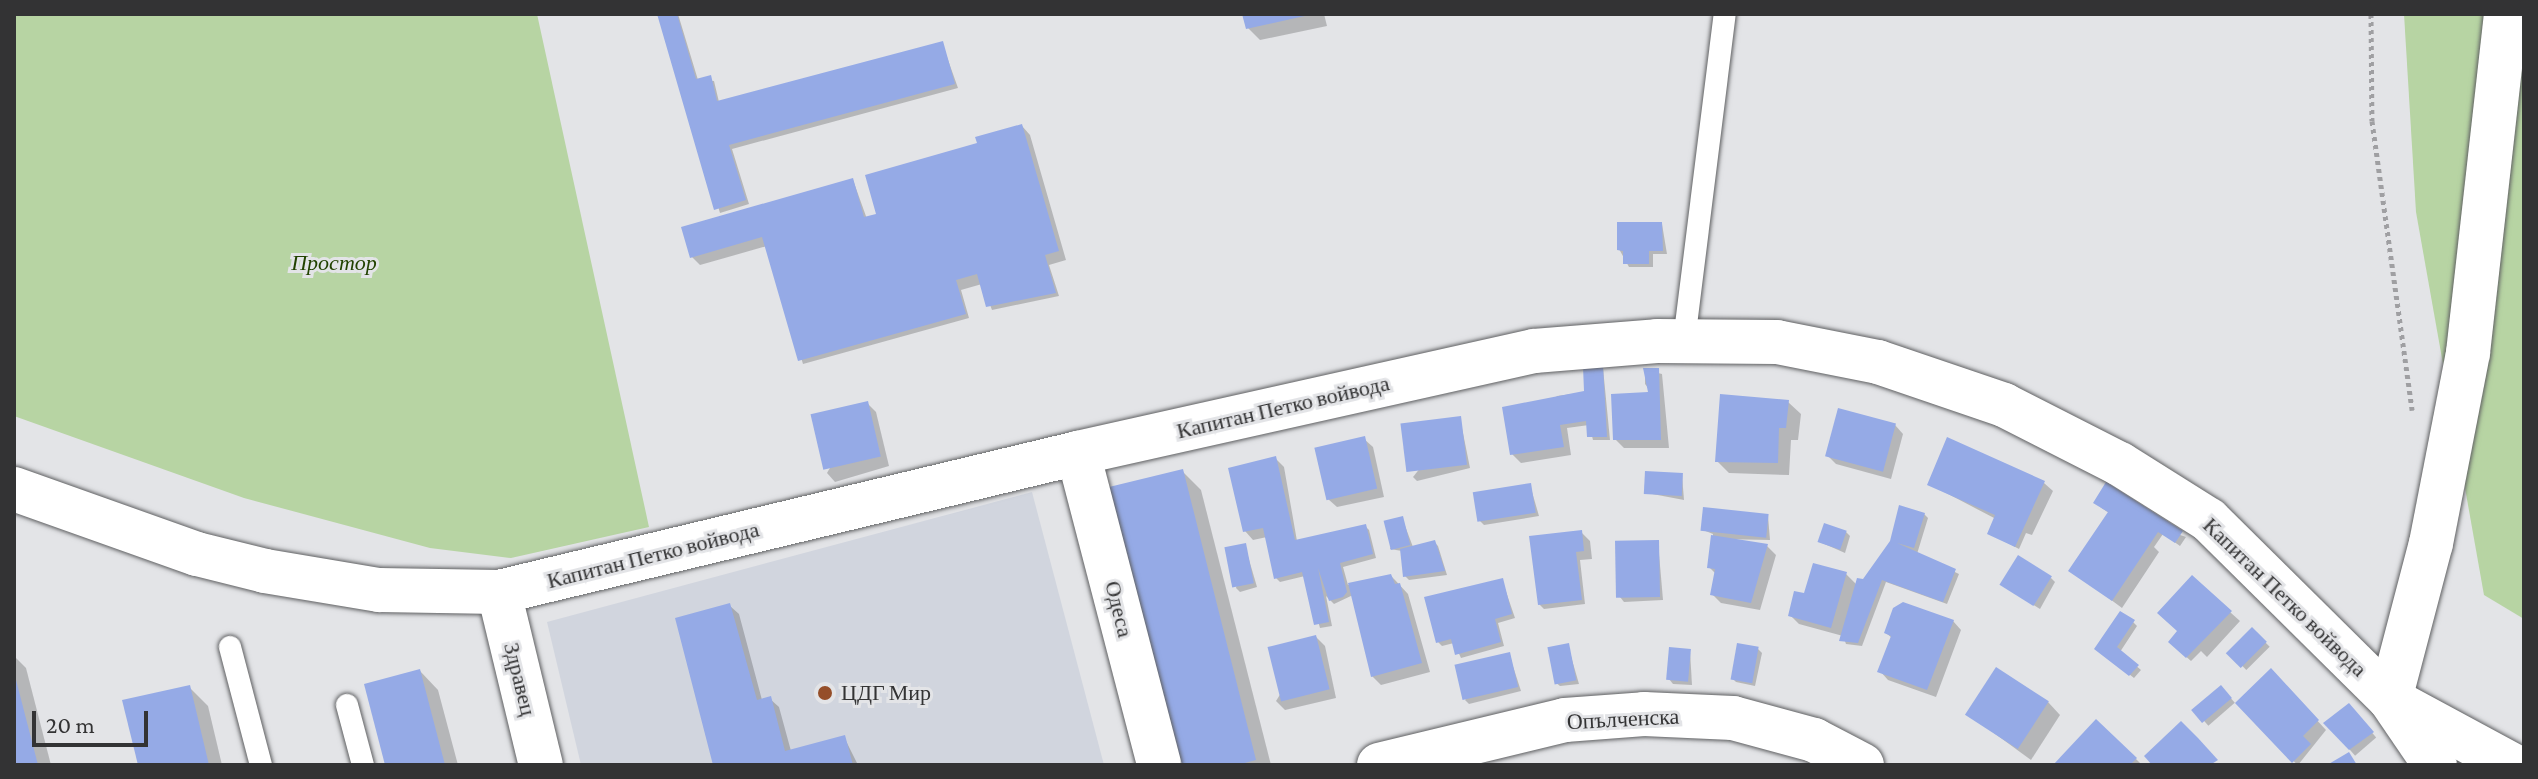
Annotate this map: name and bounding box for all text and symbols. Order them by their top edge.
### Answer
park label: Простор [291,250,377,276]
street label: Капитан Петко войвода [1174,370,1392,444]
street label: Капитан Петко войвода [2198,512,2372,682]
street label: Капитан Петко войвода [544,516,762,594]
street label: Одеса [1099,578,1139,640]
street label: Здравец [498,640,542,718]
place label: ЦДГ Мир [841,680,931,706]
marker: ЦДГ Мир [816,684,834,702]
scale bar [36,695,152,745]
street label: Опълченска [1566,703,1680,735]
text: 20 m [46,711,95,738]

